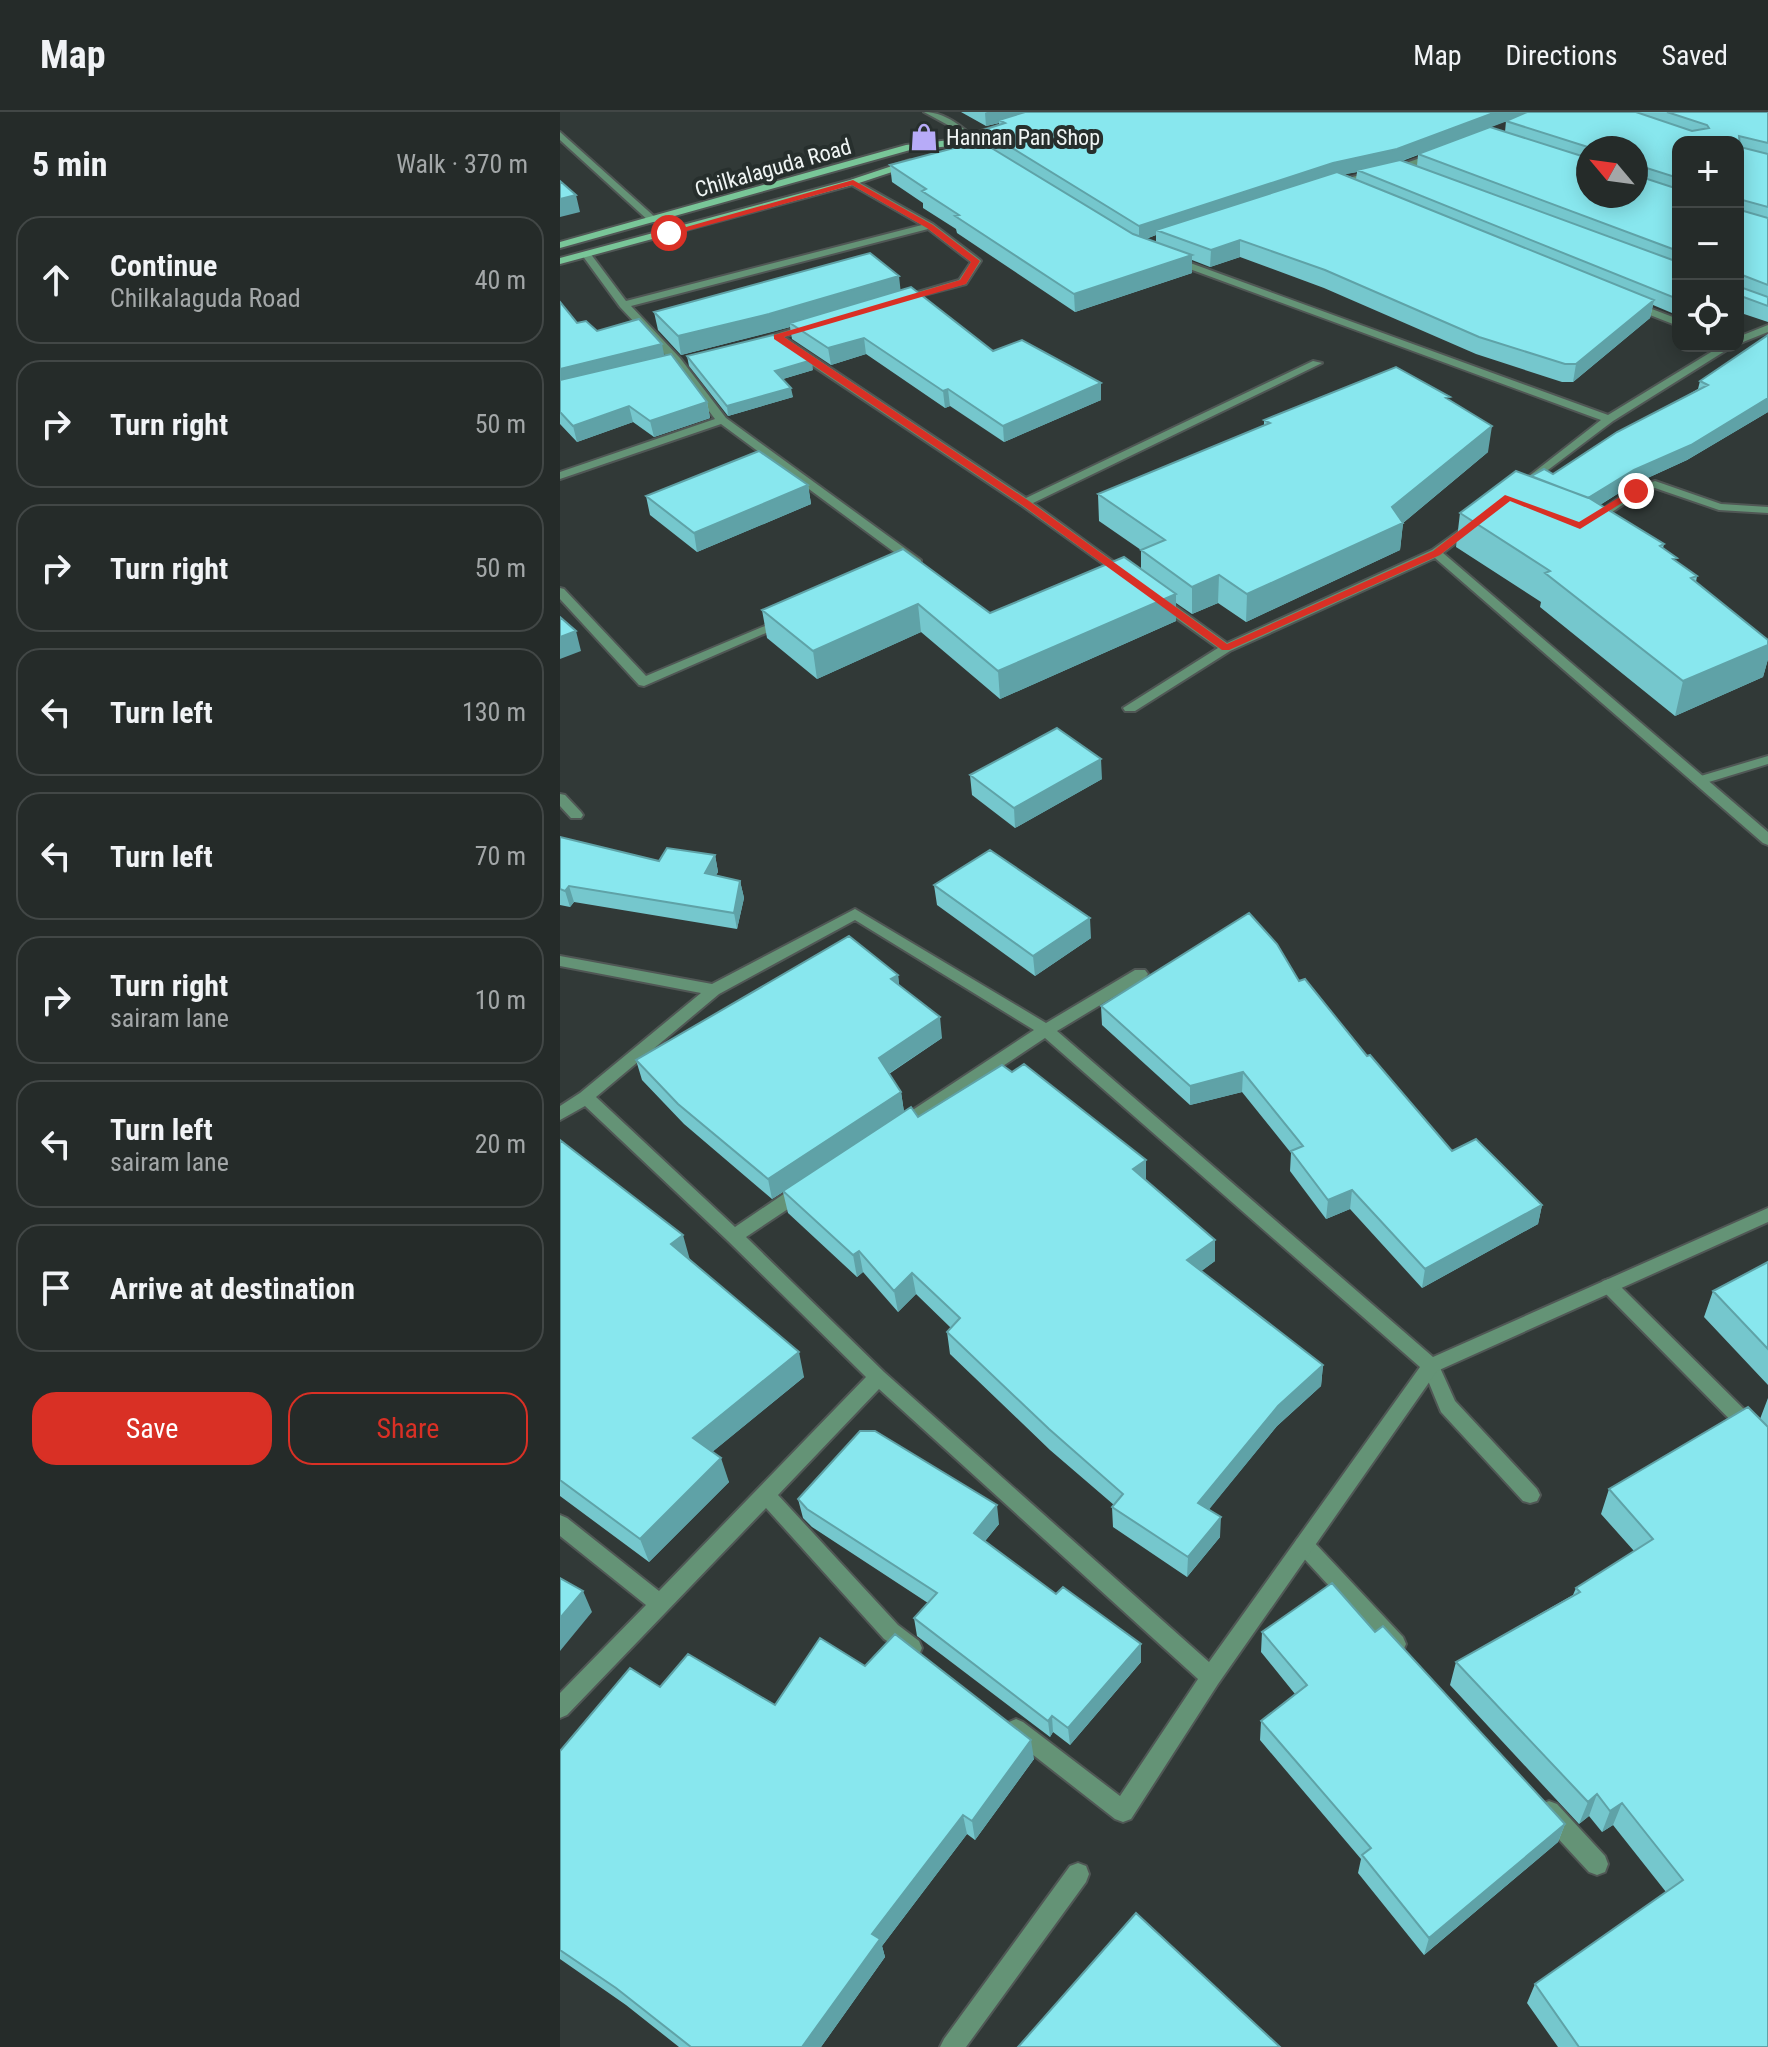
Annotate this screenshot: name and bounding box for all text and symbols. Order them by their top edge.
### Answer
text: Map [40,33,106,77]
text: Map [1413,39,1462,72]
text: Directions [1506,39,1617,72]
text: Saved [1661,39,1728,72]
shop icon: Hannan Pan Shop [909,122,939,152]
place label: Hannan Pan Shop [946,125,1100,150]
street label: Chilkalaguda Road [692,134,854,202]
north arrow [1576,136,1648,208]
map controls [1672,136,1744,352]
button: + [1672,136,1744,208]
text: 5 min [32,144,108,184]
text: Walk · 370 m [396,149,528,179]
button: − [1672,208,1744,280]
route start [651,215,687,251]
text: Continue [110,248,217,283]
icon: ahead [34,258,78,302]
text: 40 m [475,265,526,295]
button: locate [1672,280,1744,352]
text: Chilkalaguda Road [110,283,301,313]
icon: right [34,402,78,446]
text: Turn right [110,407,228,442]
text: 50 m [475,409,526,439]
route end [1618,473,1654,509]
icon: right [34,546,78,590]
text: Turn right [110,551,228,586]
text: 50 m [475,553,526,583]
icon: left [34,690,78,734]
text: Turn left [110,695,213,730]
text: 130 m [462,697,526,727]
icon: left [34,834,78,878]
text: Turn left [110,839,213,874]
text: 70 m [475,841,526,871]
text: Turn right [110,968,228,1003]
icon: right [34,978,78,1022]
text: 10 m [475,985,526,1015]
text: sairam lane [110,1003,229,1033]
text: Turn left [110,1112,213,1147]
icon: left [34,1122,78,1166]
text: 20 m [475,1129,526,1159]
text: sairam lane [110,1147,229,1177]
icon: arrive [34,1266,78,1310]
text: Arrive at destination [110,1271,355,1306]
button: Save [32,1392,272,1465]
button: Share [288,1392,528,1465]

